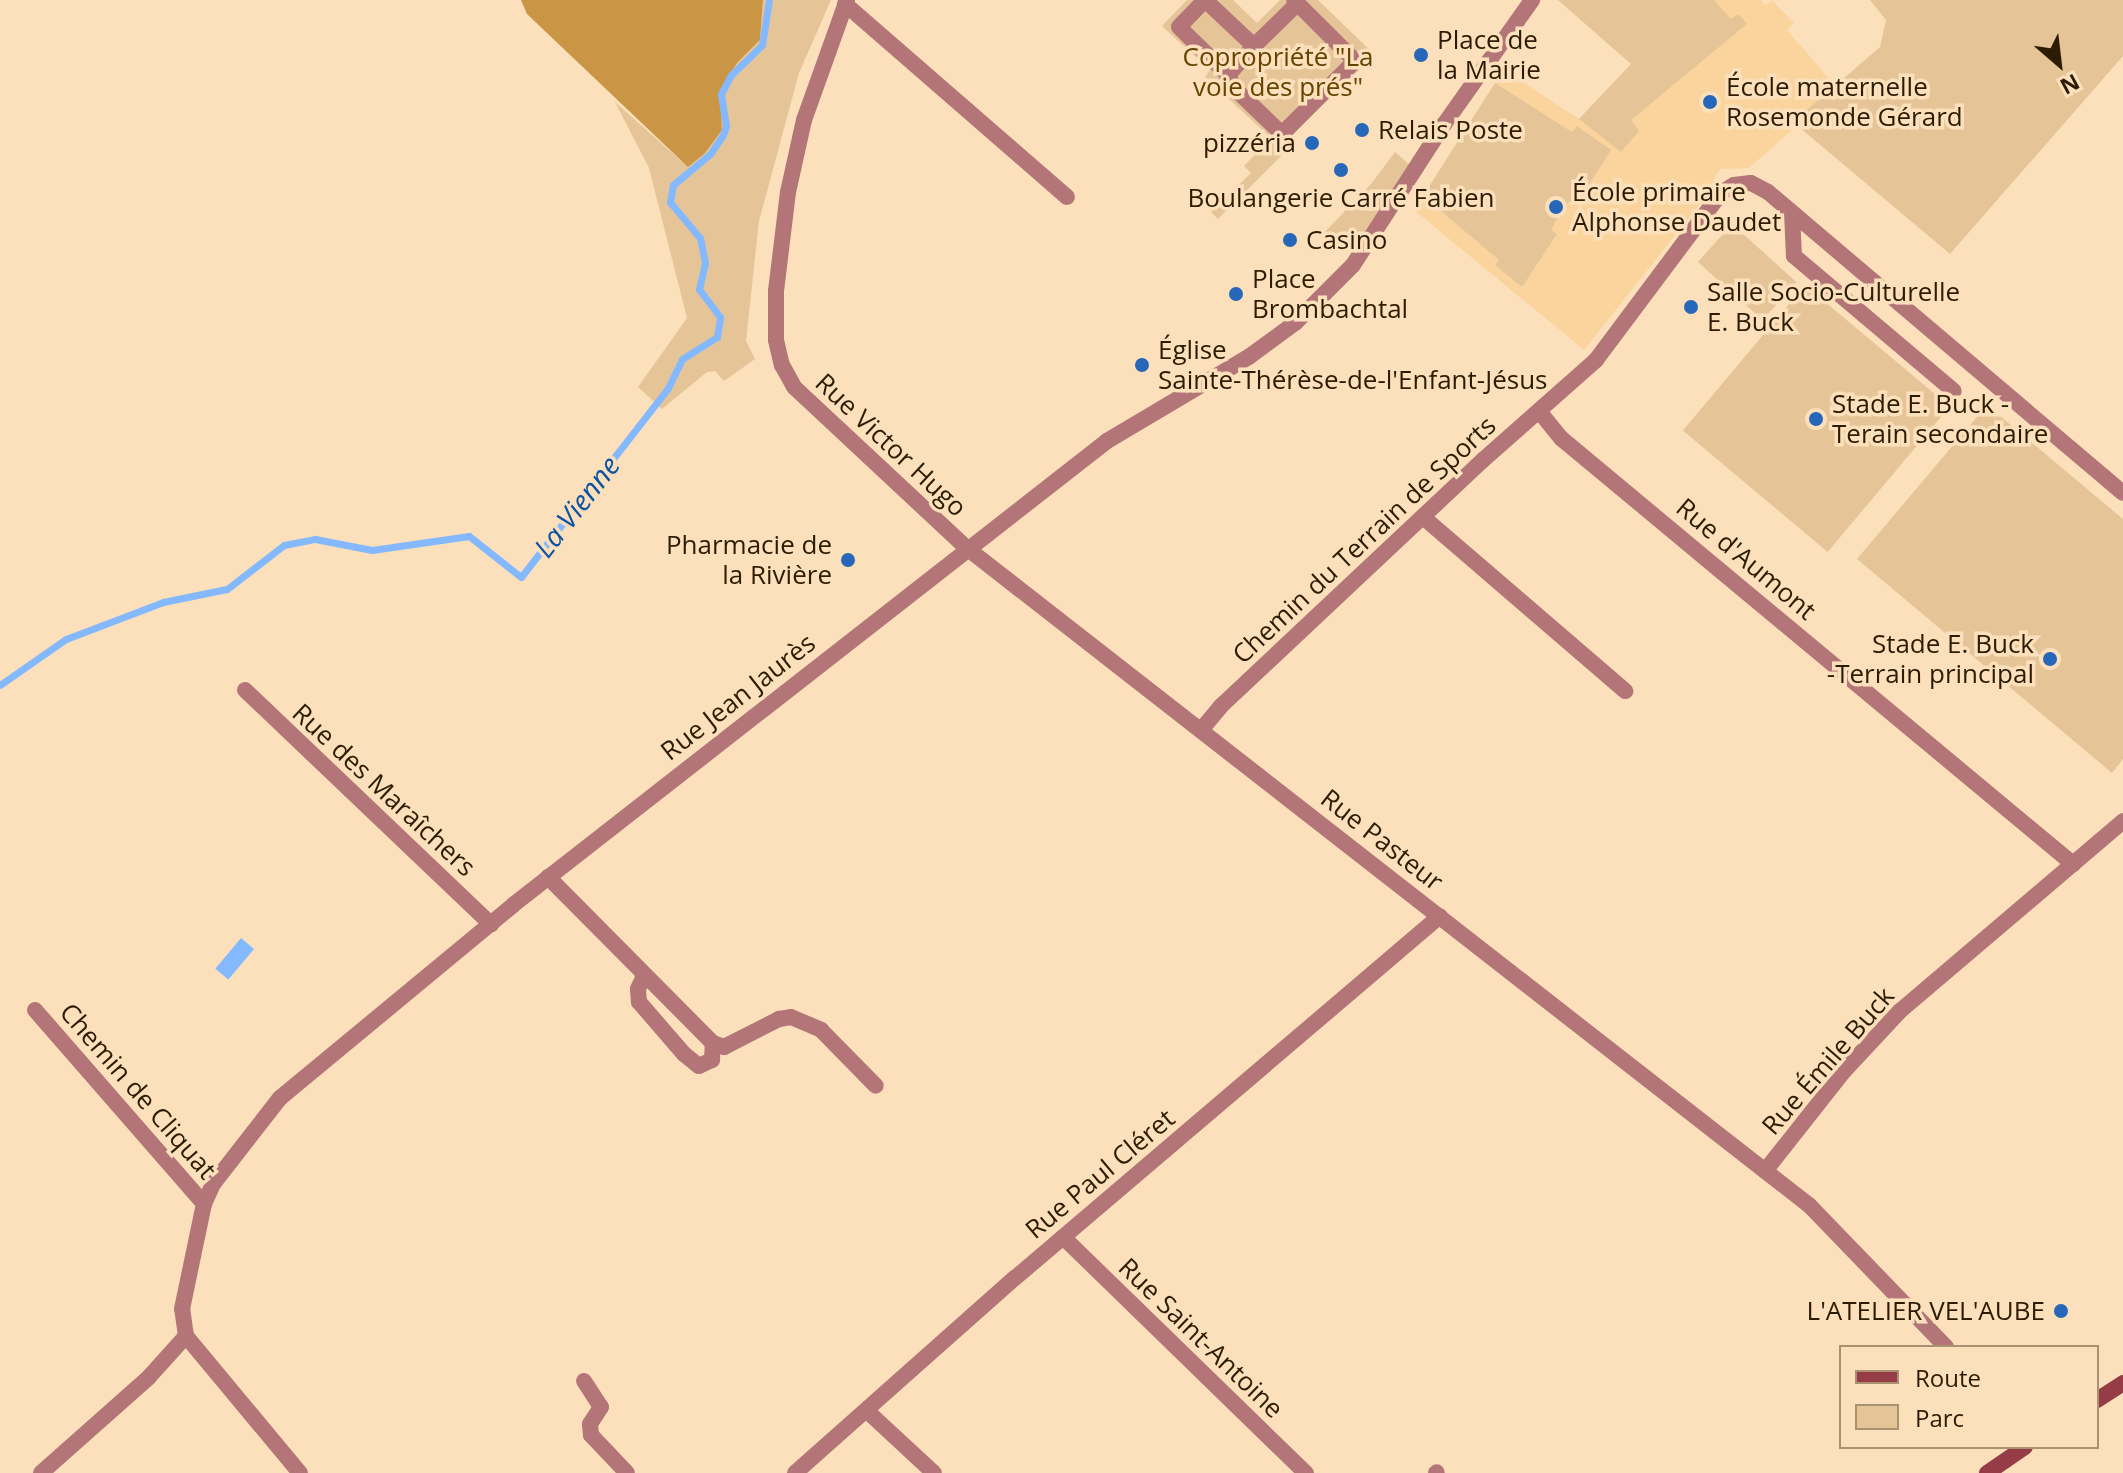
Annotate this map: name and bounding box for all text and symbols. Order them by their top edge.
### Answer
place label: Place de la Mairie [1437,24,1541,86]
north arrow [2019,24,2099,104]
park label: Copropriété "La voie des prés" [1183,41,1373,102]
marker: Place de la Mairie [1412,46,1430,64]
text: N [2055,68,2085,103]
place label: École maternelle Rosemonde Gérard [1726,71,1963,132]
marker: École maternelle Rosemonde Gérard [1701,93,1719,111]
place label: Relais Poste [1378,114,1523,146]
marker: Relais Poste [1353,121,1371,139]
place label: pizzéria [1203,127,1296,159]
marker: pizzéria [1303,134,1321,152]
marker: Boulangerie Carré Fabien [1332,161,1350,179]
place label: École primaire Alphonse Daudet [1572,176,1781,238]
place label: Boulangerie Carré Fabien [1188,182,1494,214]
marker: École primaire Alphonse Daudet [1547,198,1565,216]
place label: Casino [1306,224,1387,256]
marker: Casino [1281,231,1299,249]
place label: Place Brombachtal [1252,263,1408,324]
place label: Salle Socio-Culturelle E. Buck [1707,276,1960,338]
marker: Place Brombachtal [1227,285,1245,303]
marker: Salle Socio-Culturelle E. Buck [1682,298,1700,316]
place label: Église Sainte-Thérèse-de-l'Enfant-Jésus [1158,334,1548,396]
marker: Église Sainte-Thérèse-de-l'Enfant-Jésus [1133,356,1151,374]
street label: Rue Victor Hugo [809,367,973,523]
place label: Stade E. Buck - Terain secondaire [1832,388,2048,450]
street label: Chemin du Terrain de Sports [1226,410,1502,670]
marker: Stade E. Buck - Terain secondaire [1807,410,1825,428]
water label: La Vienne [526,449,626,563]
street label: Rue d'Aumont [1670,492,1822,626]
place label: Pharmacie de la Rivière [666,529,832,590]
marker: Pharmacie de la Rivière [839,551,857,569]
street label: Rue Jean Jaurès [655,627,821,767]
place label: Stade E. Buck -Terrain principal [1827,628,2034,690]
marker: Stade E. Buck -Terrain principal [2041,650,2059,668]
street label: Rue des Maraîchers [286,697,482,883]
street label: Rue Pasteur [1315,783,1449,897]
street label: Rue Émile Buck [1755,981,1901,1141]
street label: Chemin de Cliquat [53,997,223,1185]
street label: Rue Paul Cléret [1019,1103,1181,1245]
street label: Rue Saint-Antoine [1112,1252,1290,1424]
place label: L'ATELIER VEL'AUBE [1807,1295,2045,1327]
marker: L'ATELIER VEL'AUBE [2052,1302,2070,1320]
legend [1839,1345,2099,1449]
text: Route [1915,1361,1981,1394]
text: Parc [1915,1401,1964,1434]

